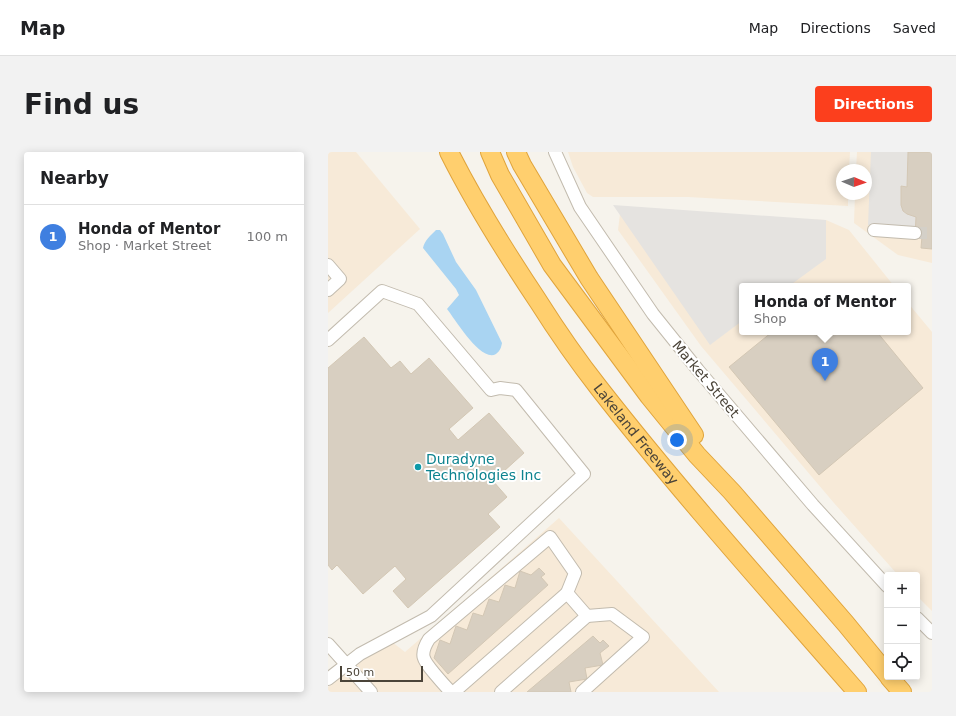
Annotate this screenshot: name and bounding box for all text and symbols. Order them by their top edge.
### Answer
text: Map [20,17,65,39]
text: Map [749,20,778,36]
text: Directions [800,20,871,36]
text: Saved [893,20,936,36]
button: Directions [815,86,932,122]
text: Find us [24,88,139,121]
north arrow [836,164,872,200]
text: Nearby [40,168,109,188]
text: Honda of Mentor [78,220,220,238]
text: 1 [48,229,58,244]
text: 100 m [246,229,288,244]
text: Shop · Market Street [78,238,211,253]
popup [739,283,911,335]
text: Honda of Mentor [754,293,896,311]
text: Shop [754,311,787,326]
street label: Market Street [669,337,743,421]
pin: 1 [812,348,838,381]
street label: Lakeland Freeway [590,380,682,488]
your location [667,430,687,450]
place label: Duradyne Technologies Inc [425,451,541,483]
marker: Duradyne Technologies Inc [413,462,423,472]
map controls [884,572,920,680]
button: + [884,572,920,608]
button: − [884,608,920,644]
button: locate [884,644,920,680]
scale bar [340,664,423,683]
text: 50 m [346,666,374,679]

